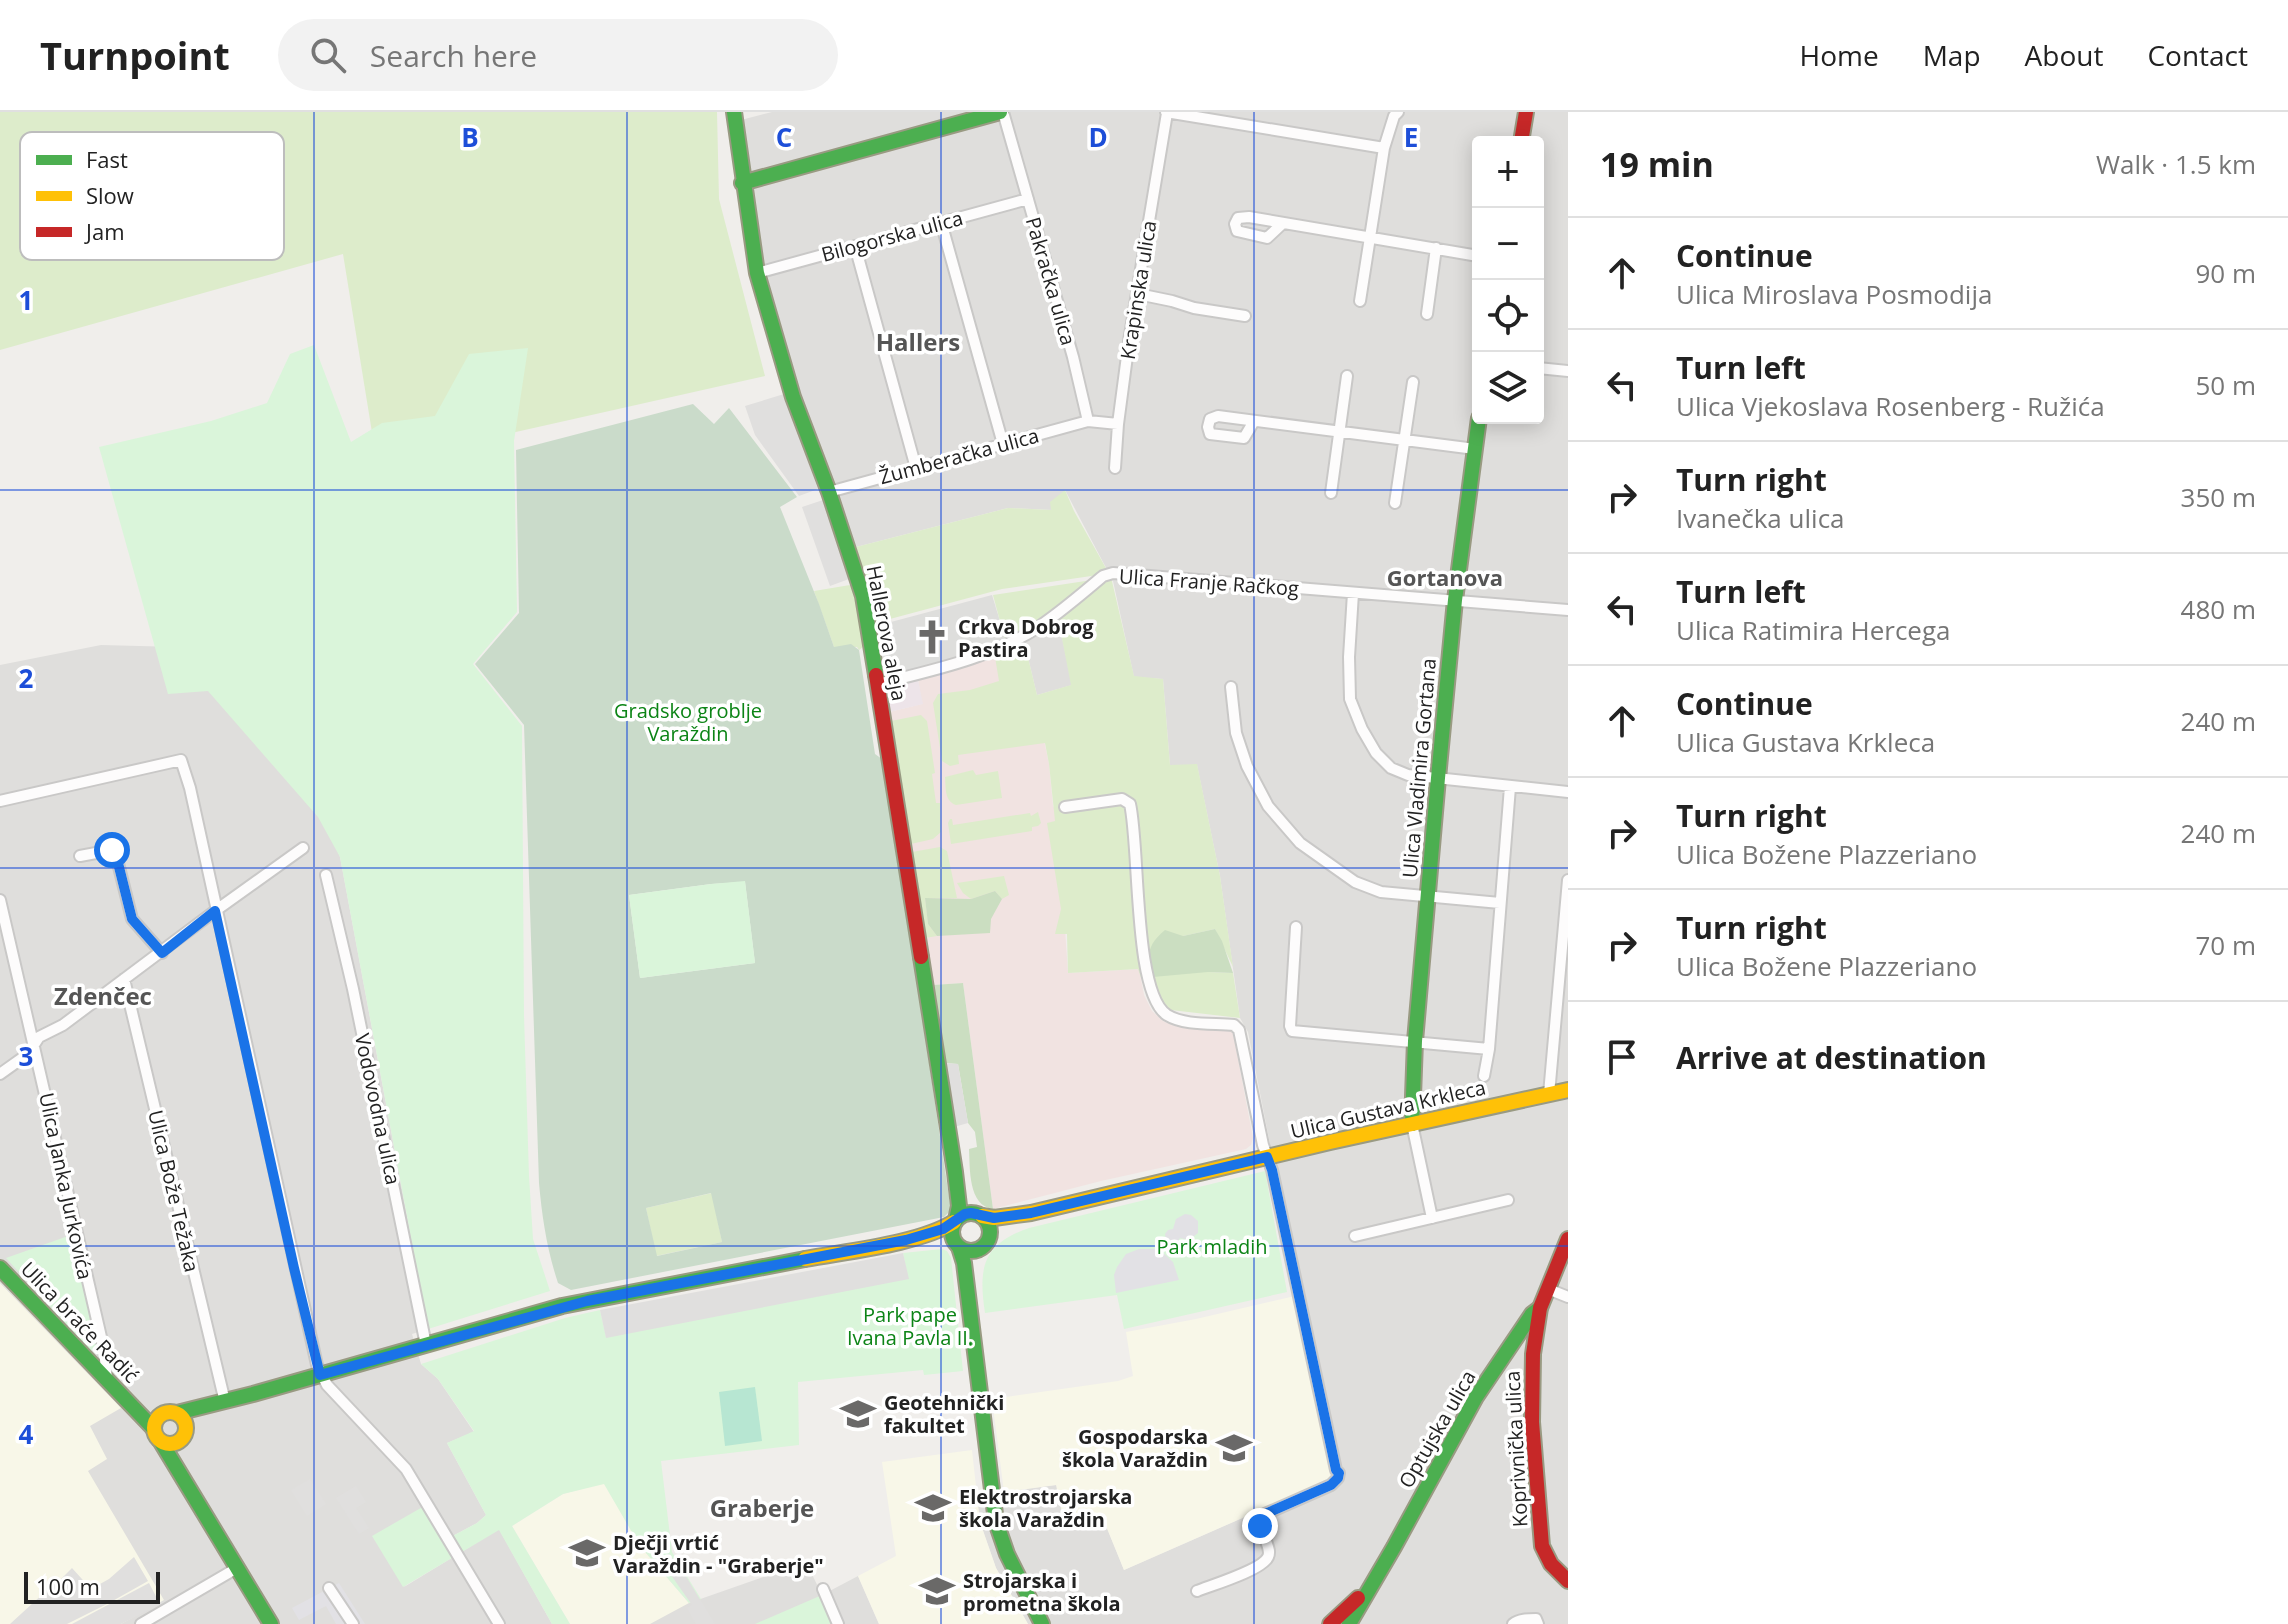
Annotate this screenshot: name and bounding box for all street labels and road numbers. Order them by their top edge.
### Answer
street label: Bilogorska ulica [818,204,966,268]
street label: Pakračka ulica [1020,214,1082,348]
street label: Krapinska ulica [1114,219,1162,361]
street label: Žumberačka ulica [876,422,1042,490]
street label: Ulica Franje Račkog [1118,562,1300,602]
street label: Hallerova aleja [861,563,913,703]
street label: Ulica Vladimira Gortana [1396,657,1442,879]
street label: Vodovodna ulica [349,1031,407,1187]
street label: Ulica Gustava Krkleca [1288,1073,1488,1145]
street label: Ulica Janka Jurkovića [33,1090,99,1282]
street label: Ulica Bože Težaka [142,1107,206,1275]
street label: Ulica braće Radić [15,1256,145,1388]
street label: Optujska ulica [1392,1365,1482,1493]
street label: Koprivnička ulica [1498,1370,1534,1528]

